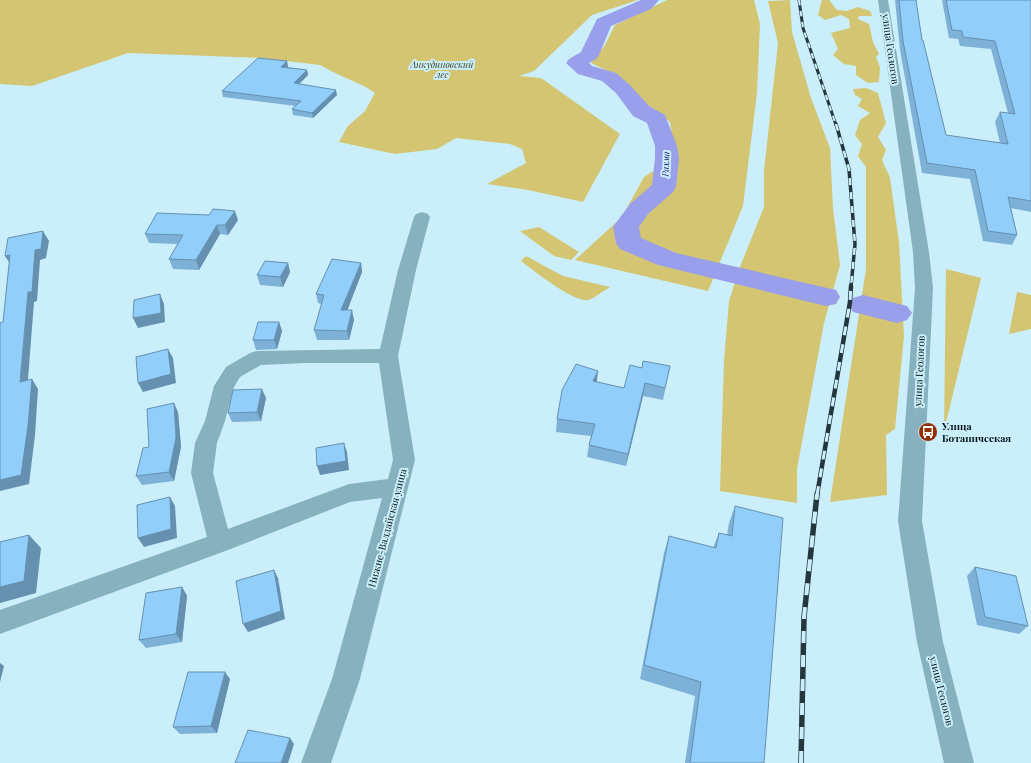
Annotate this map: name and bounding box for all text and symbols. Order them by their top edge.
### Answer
street label: улица Геологов [879,12,903,86]
park label: Анкудиновский лес [410,58,474,80]
water label: Рахма [659,151,671,178]
street label: улица Геологов [910,335,928,408]
place label: Улица Ботаническая [941,419,1011,445]
bus stop icon: Улица Ботаническая [917,421,939,443]
street label: Нижне-Валдайская улица [364,467,410,589]
street label: улица Геологов [926,654,957,728]

